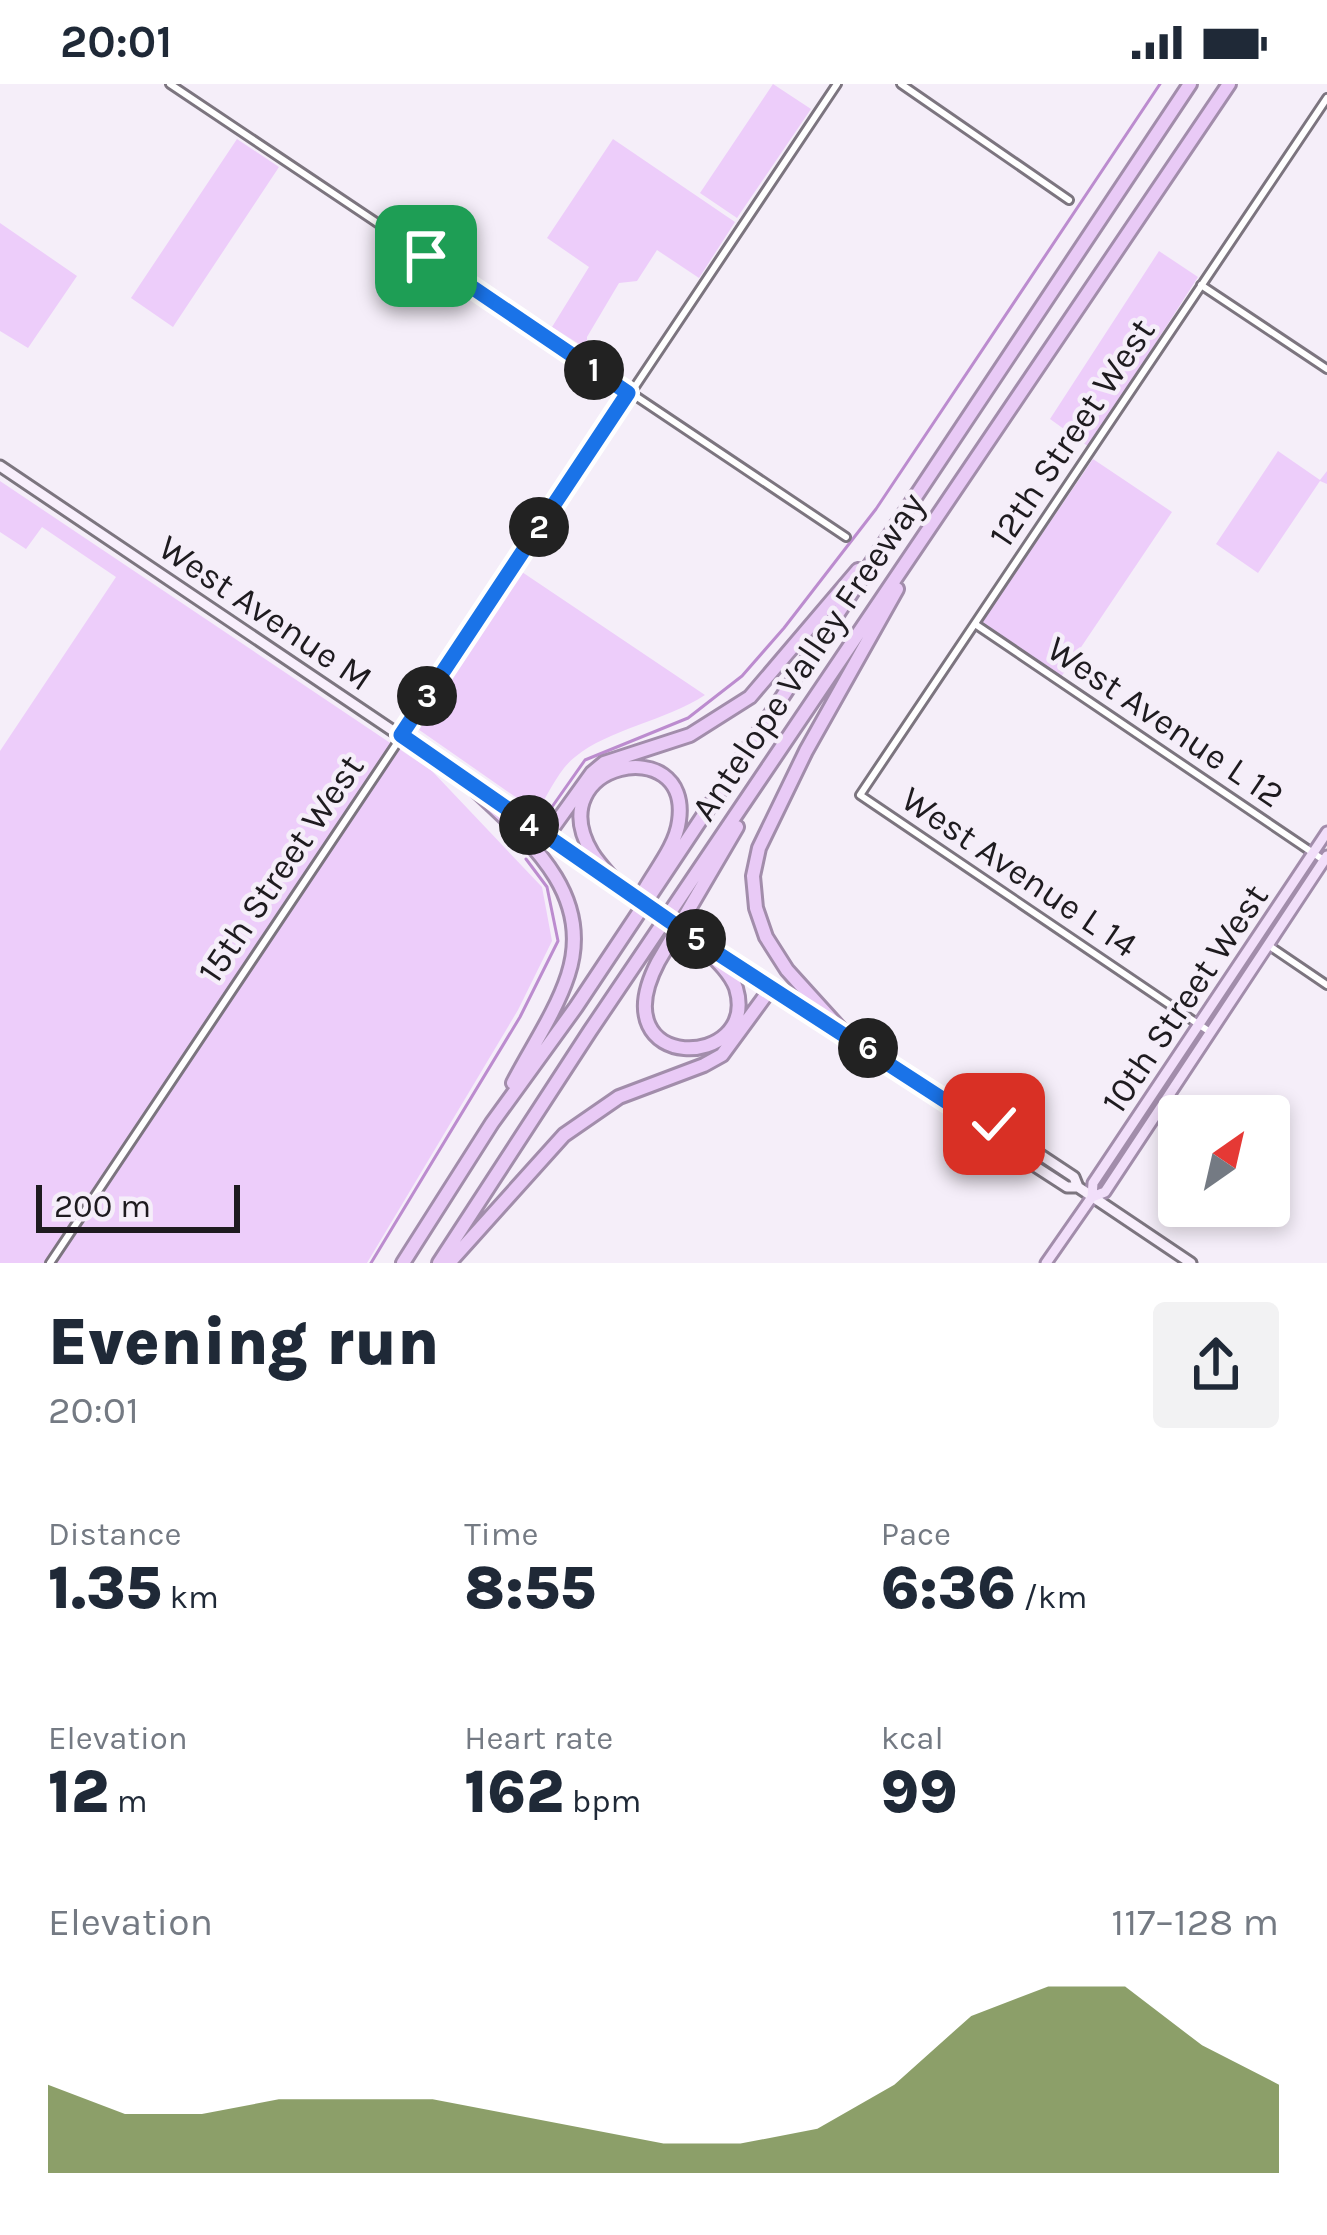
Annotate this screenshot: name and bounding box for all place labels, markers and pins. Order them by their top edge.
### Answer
pin [375,205,477,307]
pin: 1 [564,340,624,400]
pin: 2 [509,497,569,557]
pin: 3 [397,666,457,726]
pin: 4 [499,795,559,855]
pin: 5 [666,909,726,969]
pin: 6 [838,1018,898,1078]
pin [943,1073,1045,1175]

